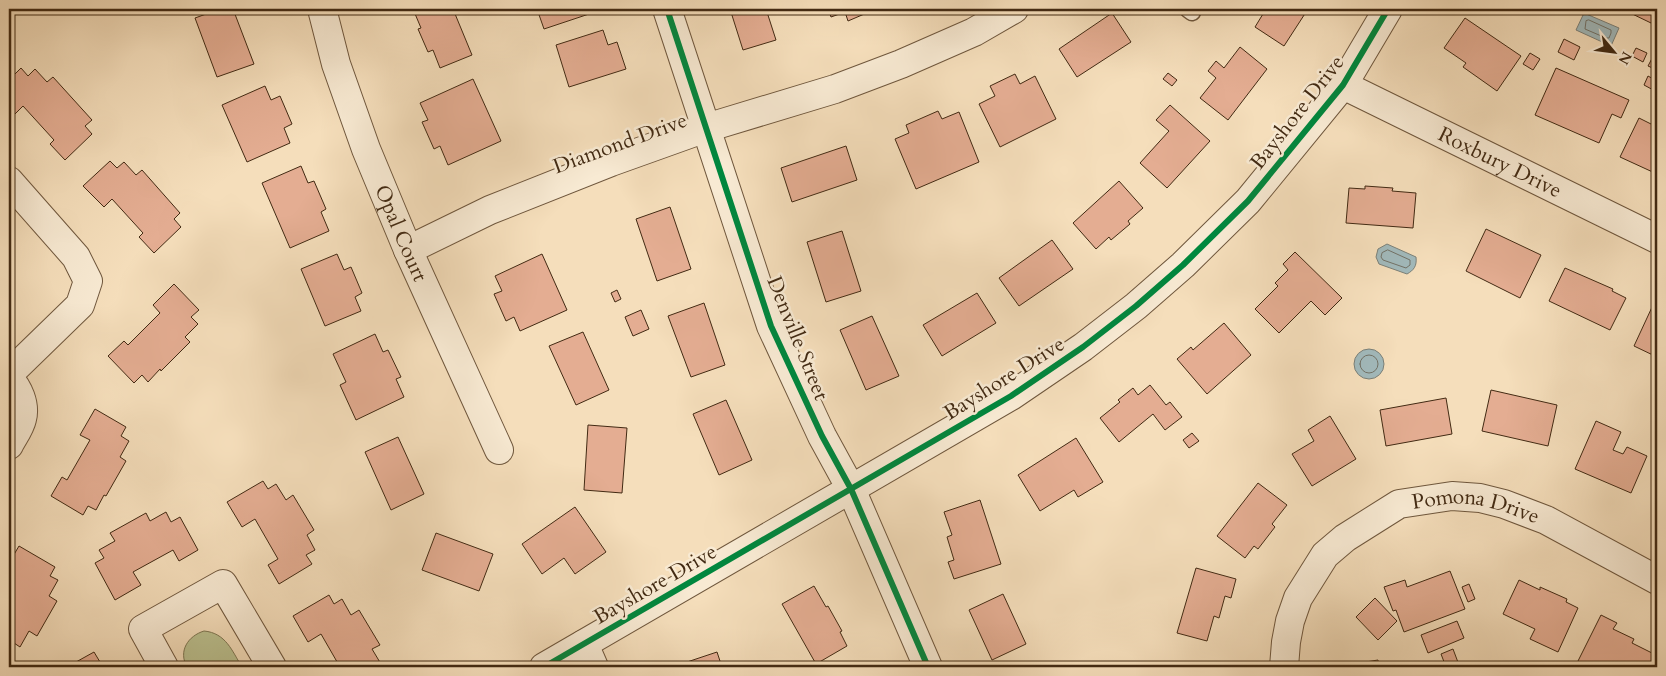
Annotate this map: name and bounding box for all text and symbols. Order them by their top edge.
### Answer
north arrow [1588,28,1638,78]
text: N [1614,48,1636,68]
street label: Bayshore Drive [1243,49,1351,176]
street label: Diamond Drive [549,106,691,181]
street label: Roxbury Drive [1433,120,1567,205]
street label: Opal Court [367,180,435,287]
street label: Denville Street [759,272,836,405]
street label: Bayshore Drive [938,330,1070,427]
street label: Pomona Drive [1410,482,1544,531]
street label: Bayshore Drive [588,537,722,631]

